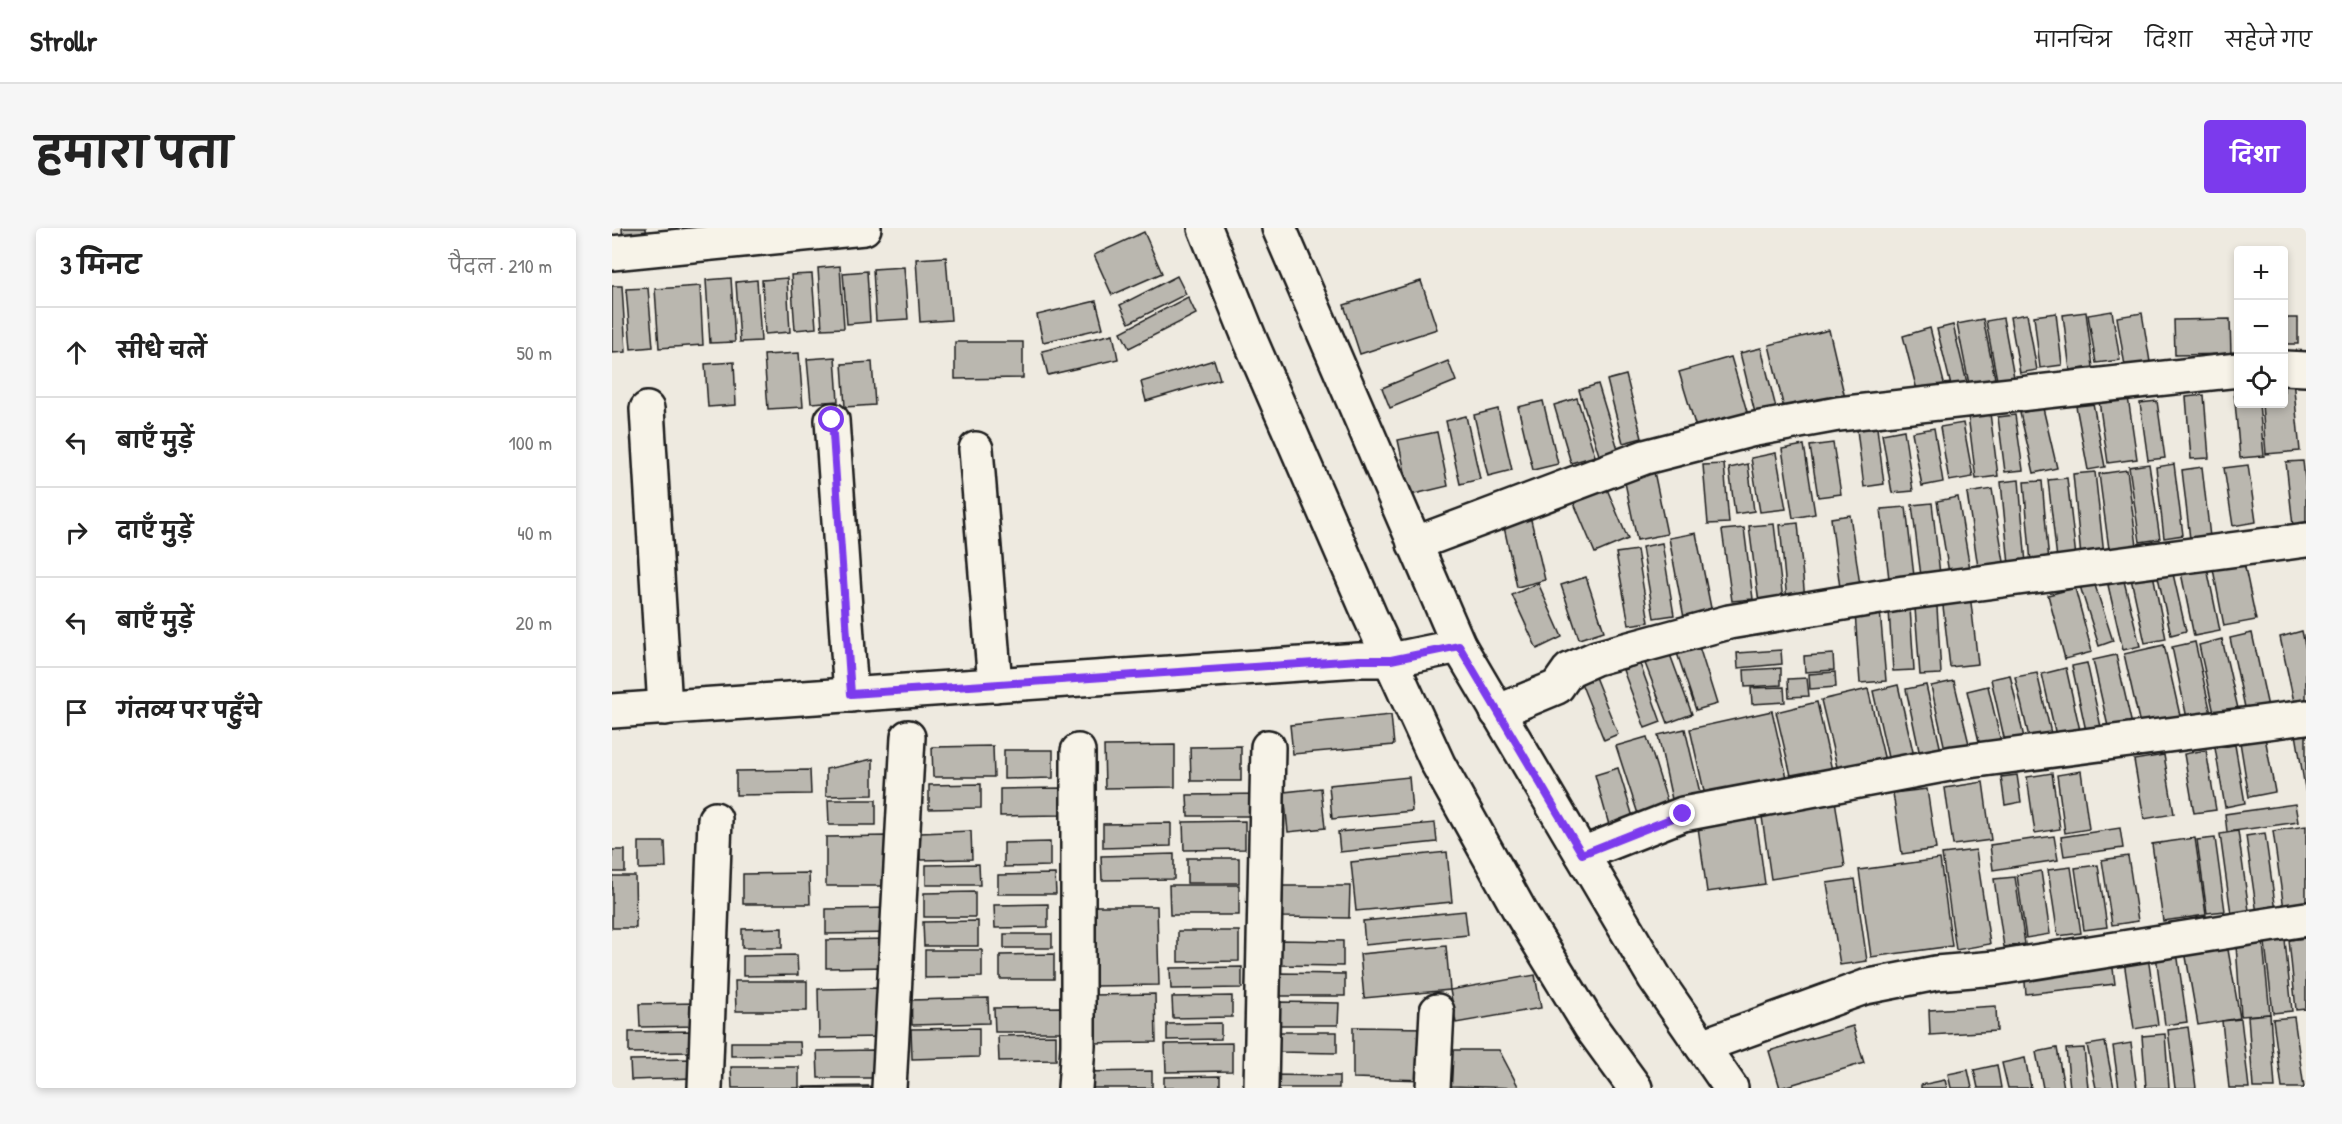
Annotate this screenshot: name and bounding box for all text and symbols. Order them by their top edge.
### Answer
text: Strollr [30,22,97,60]
text: मानचित्र [2035,25,2112,54]
text: दिशा [2145,25,2192,54]
text: सहेजे गए [2225,25,2312,54]
button: दिशा [2204,120,2306,193]
text: हमारा पता [36,123,232,180]
map controls [2234,246,2288,408]
button: + [2234,246,2288,300]
text: 3 मिनट [60,247,141,282]
text: पैदल · 210 m [449,252,552,279]
button: − [2234,300,2288,354]
text: सीधे चलें [117,335,207,365]
icon: ahead [60,336,93,369]
text: 50 m [516,339,552,366]
button: locate [2234,354,2288,408]
route start [818,406,844,432]
text: बाएँ मुड़ें [117,425,194,455]
icon: left [60,426,93,459]
text: 100 m [509,429,552,456]
text: दाएँ मुड़ें [117,515,193,545]
icon: right [60,516,93,549]
text: 40 m [517,519,552,546]
text: बाएँ मुड़ें [117,605,194,635]
icon: left [60,606,93,639]
text: 20 m [515,609,552,636]
text: गंतव्य पर पहुँचे [117,695,261,725]
icon: arrive [60,696,93,729]
route end [1669,800,1695,826]

